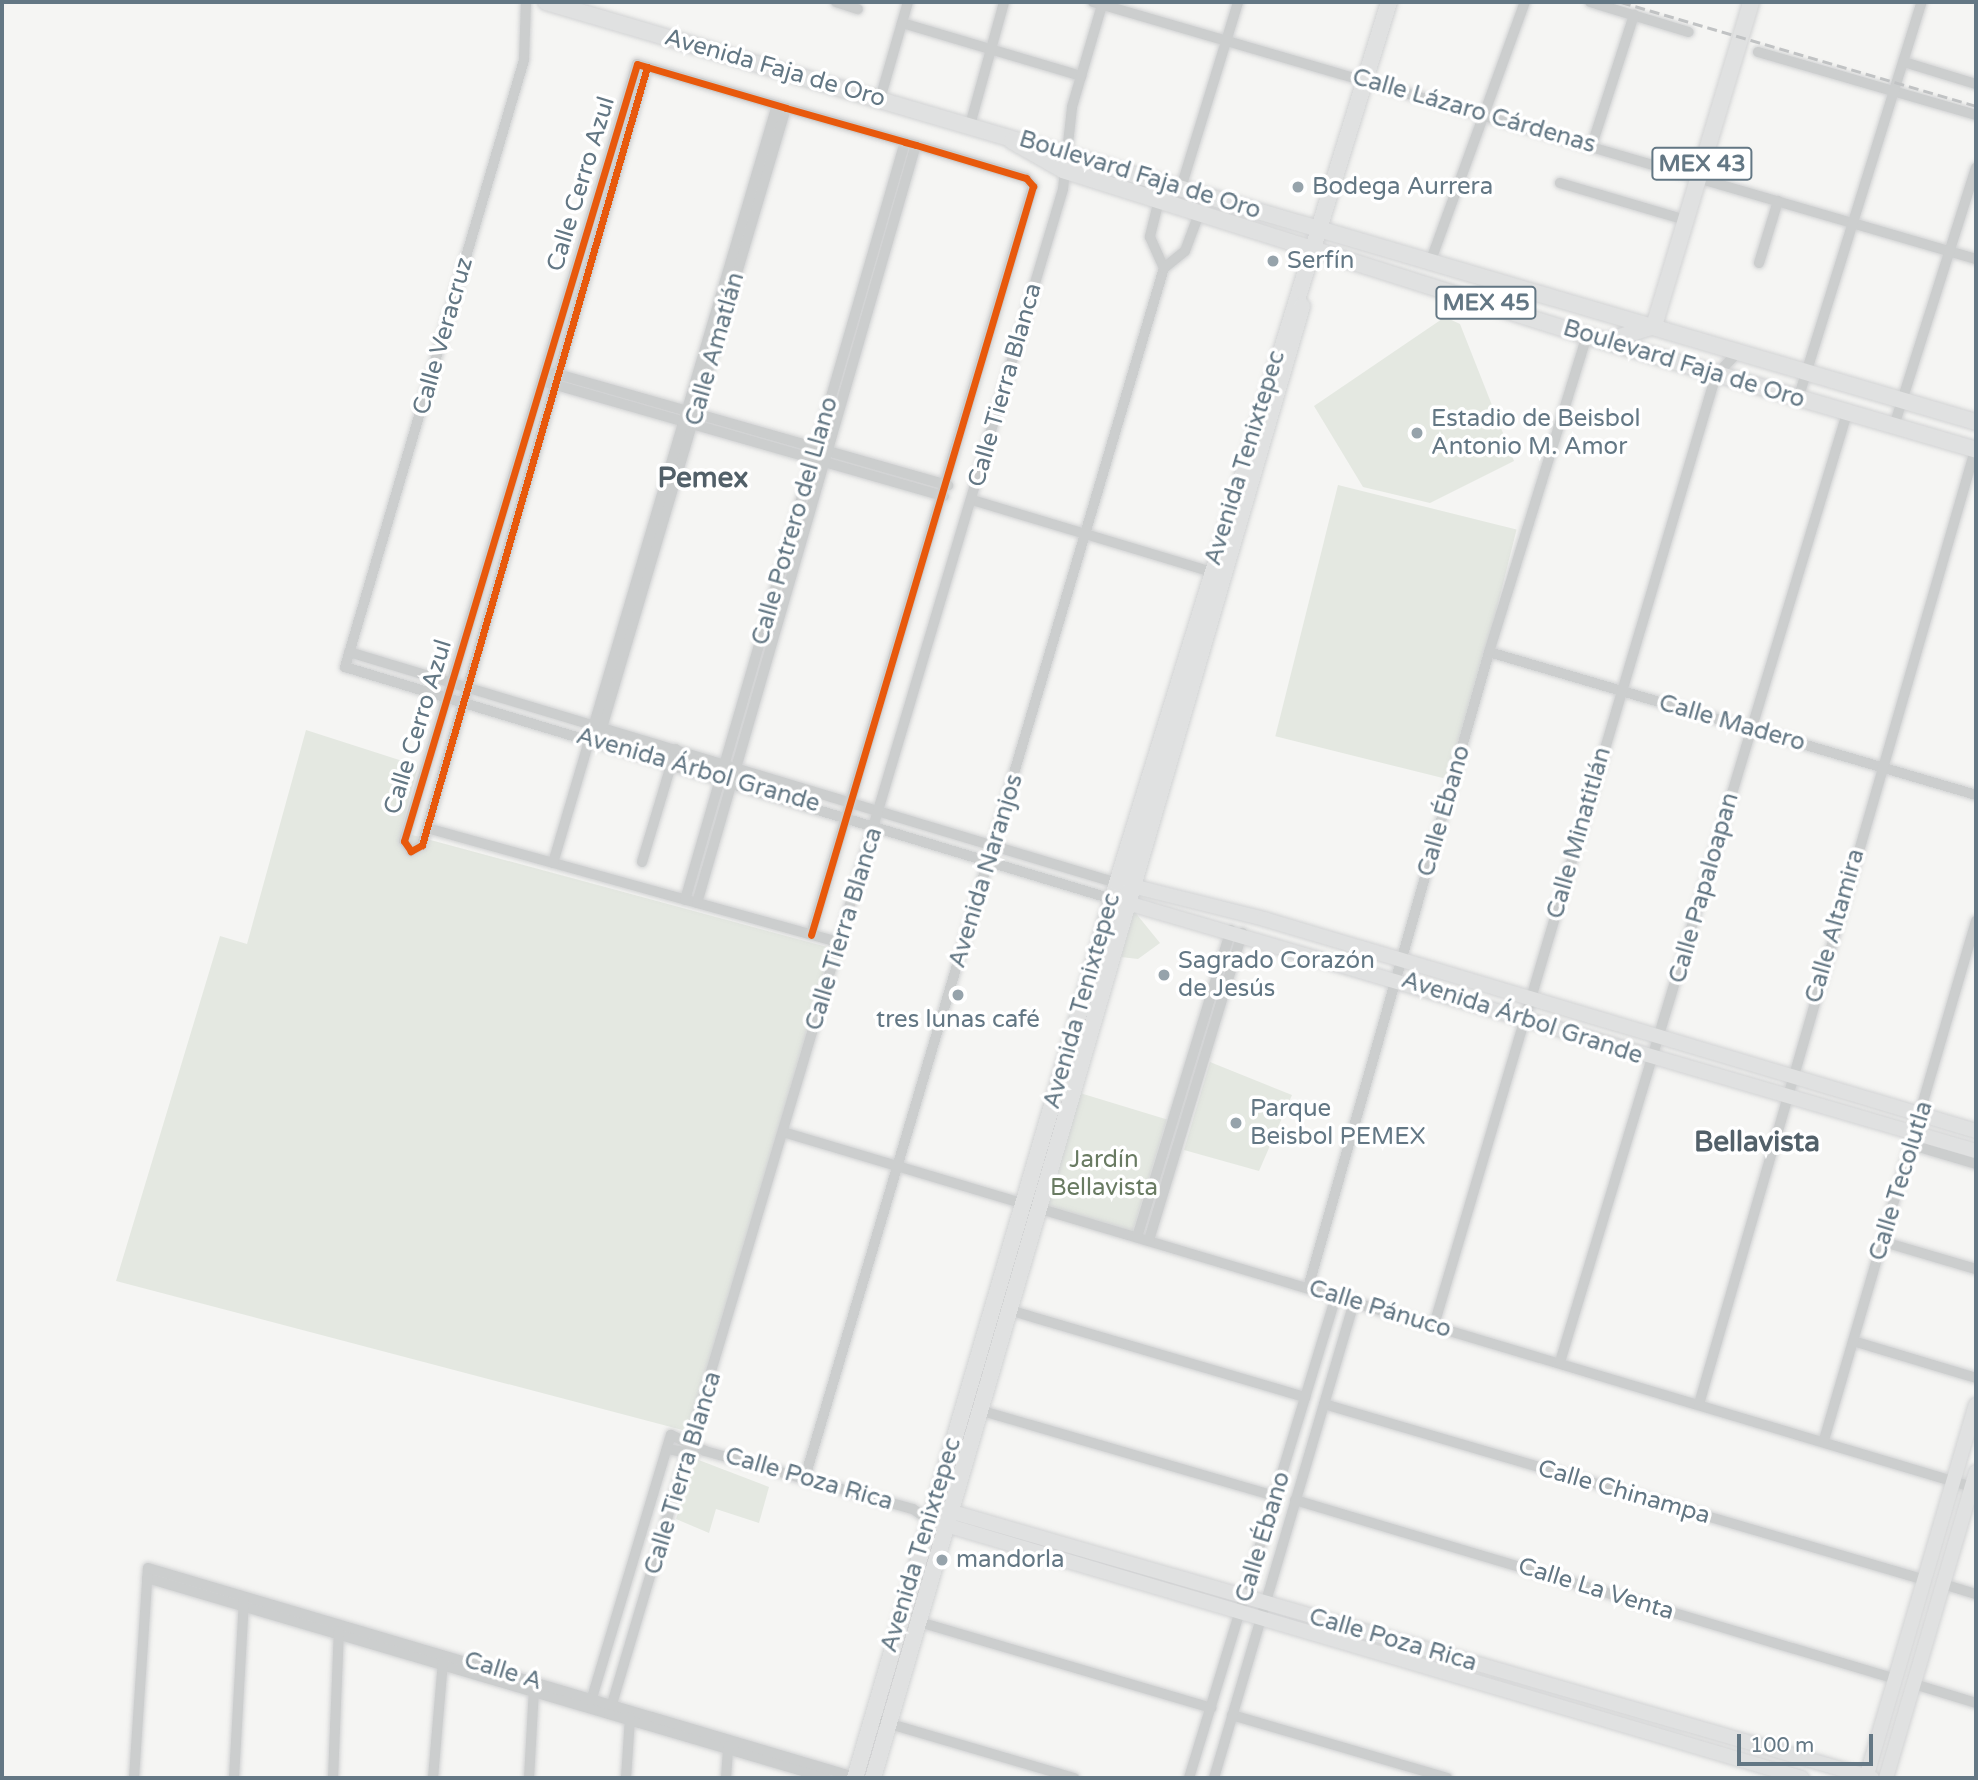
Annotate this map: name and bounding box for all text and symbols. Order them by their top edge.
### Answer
street label: Avenida Faja de Oro [661,23,889,113]
street label: Calle Lázaro Cárdenas [1349,62,1599,160]
street label: Calle Cerro Azul [541,93,621,275]
street label: Boulevard Faja de Oro [1016,125,1264,225]
road number: MEX 43 [1651,144,1753,183]
place label: Bodega Aurrera [1312,173,1493,201]
marker: Bodega Aurrera [1290,179,1306,195]
place label: Serfín [1287,247,1354,275]
marker: Serfín [1265,253,1281,269]
street label: Calle Veracruz [407,254,479,418]
street label: Calle Amatlán [679,269,751,429]
street label: Calle Tierra Blanca [962,280,1048,490]
road number: MEX 45 [1435,284,1537,322]
street label: Boulevard Faja de Oro [1560,314,1808,414]
street label: Avenida Tenixtepec [1199,347,1291,569]
street label: Calle Potrero del Llano [746,394,844,648]
place label: Estadio de Beisbol Antonio M. Amor [1431,405,1640,461]
marker: Estadio de Beisbol Antonio M. Amor [1409,425,1425,441]
district label: Pemex [658,461,748,495]
street label: Calle Cerro Azul [378,636,458,818]
street label: Calle Madero [1656,688,1808,758]
street label: Avenida Árbol Grande [573,721,823,819]
street label: Calle Ébano [1412,742,1476,880]
street label: Calle Minatitlán [1541,744,1617,922]
street label: Avenida Naranjos [943,771,1029,971]
street label: Calle Papaloapan [1663,789,1745,987]
street label: Calle Tierra Blanca [799,824,889,1034]
street label: Calle Altamira [1799,846,1871,1006]
street label: Avenida Tenixtepec [1037,890,1127,1112]
place label: Sagrado Corazón de Jesús [1178,947,1375,1003]
street label: Avenida Árbol Grande [1398,965,1646,1071]
marker: Sagrado Corazón de Jesús [1156,967,1172,983]
marker: tres lunas café [950,987,966,1003]
place label: tres lunas café [876,1006,1040,1034]
place label: Parque Beisbol PEMEX [1250,1095,1426,1151]
street label: Calle Tecolutla [1863,1098,1939,1264]
marker: Parque Beisbol PEMEX [1228,1115,1244,1131]
district label: Bellavista [1694,1125,1820,1159]
park label: Jardín Bellavista [1050,1146,1158,1202]
street label: Calle Pánuco [1305,1274,1455,1344]
street label: Calle Tierra Blanca [638,1368,728,1578]
street label: Avenida Tenixtepec [875,1434,967,1656]
street label: Calle Poza Rica [722,1441,896,1517]
street label: Calle Chinampa [1534,1454,1714,1530]
street label: Calle Ébano [1229,1468,1297,1606]
place label: mandorla [956,1546,1065,1574]
marker: mandorla [934,1552,950,1568]
street label: Calle La Venta [1515,1552,1677,1626]
street label: Calle Poza Rica [1306,1602,1480,1678]
street label: Calle A [461,1646,545,1696]
scale bar [1740,1720,1876,1764]
text: 100 m [1750,1733,1814,1758]

